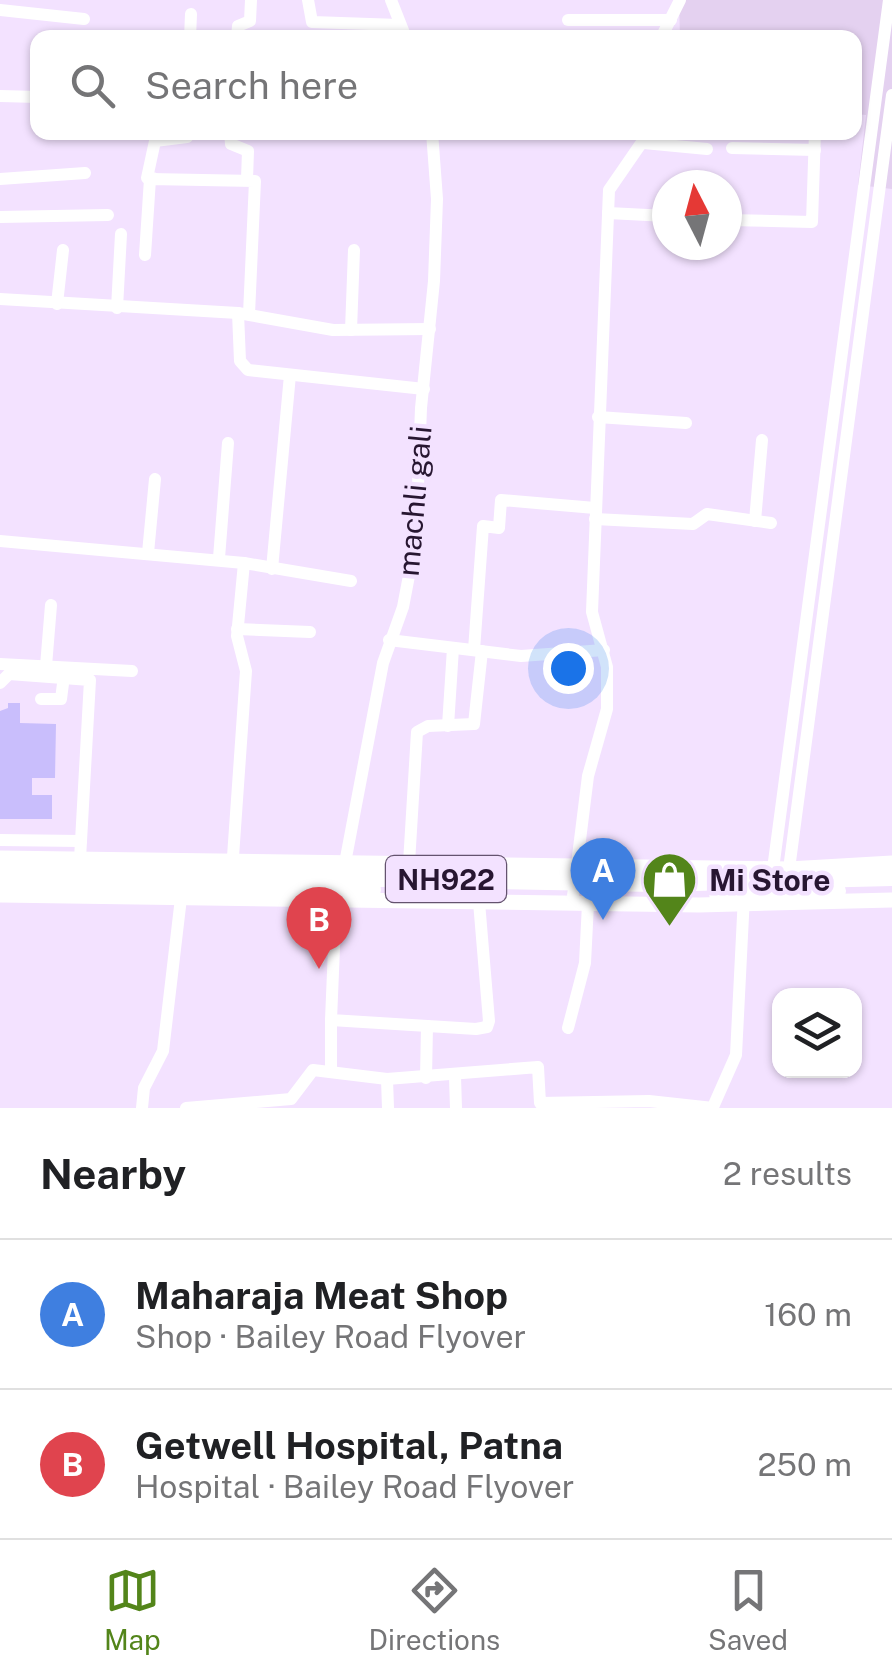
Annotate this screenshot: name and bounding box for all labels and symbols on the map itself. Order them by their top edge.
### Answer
north arrow [652,170,742,260]
street label: machli gali [389,424,439,578]
your location [543,643,594,694]
pin: A [570,838,636,920]
shop icon: Mi Store [640,850,700,929]
road number: NH922 [386,856,506,902]
place label: Mi Store [709,862,831,898]
pin: B [286,886,352,969]

